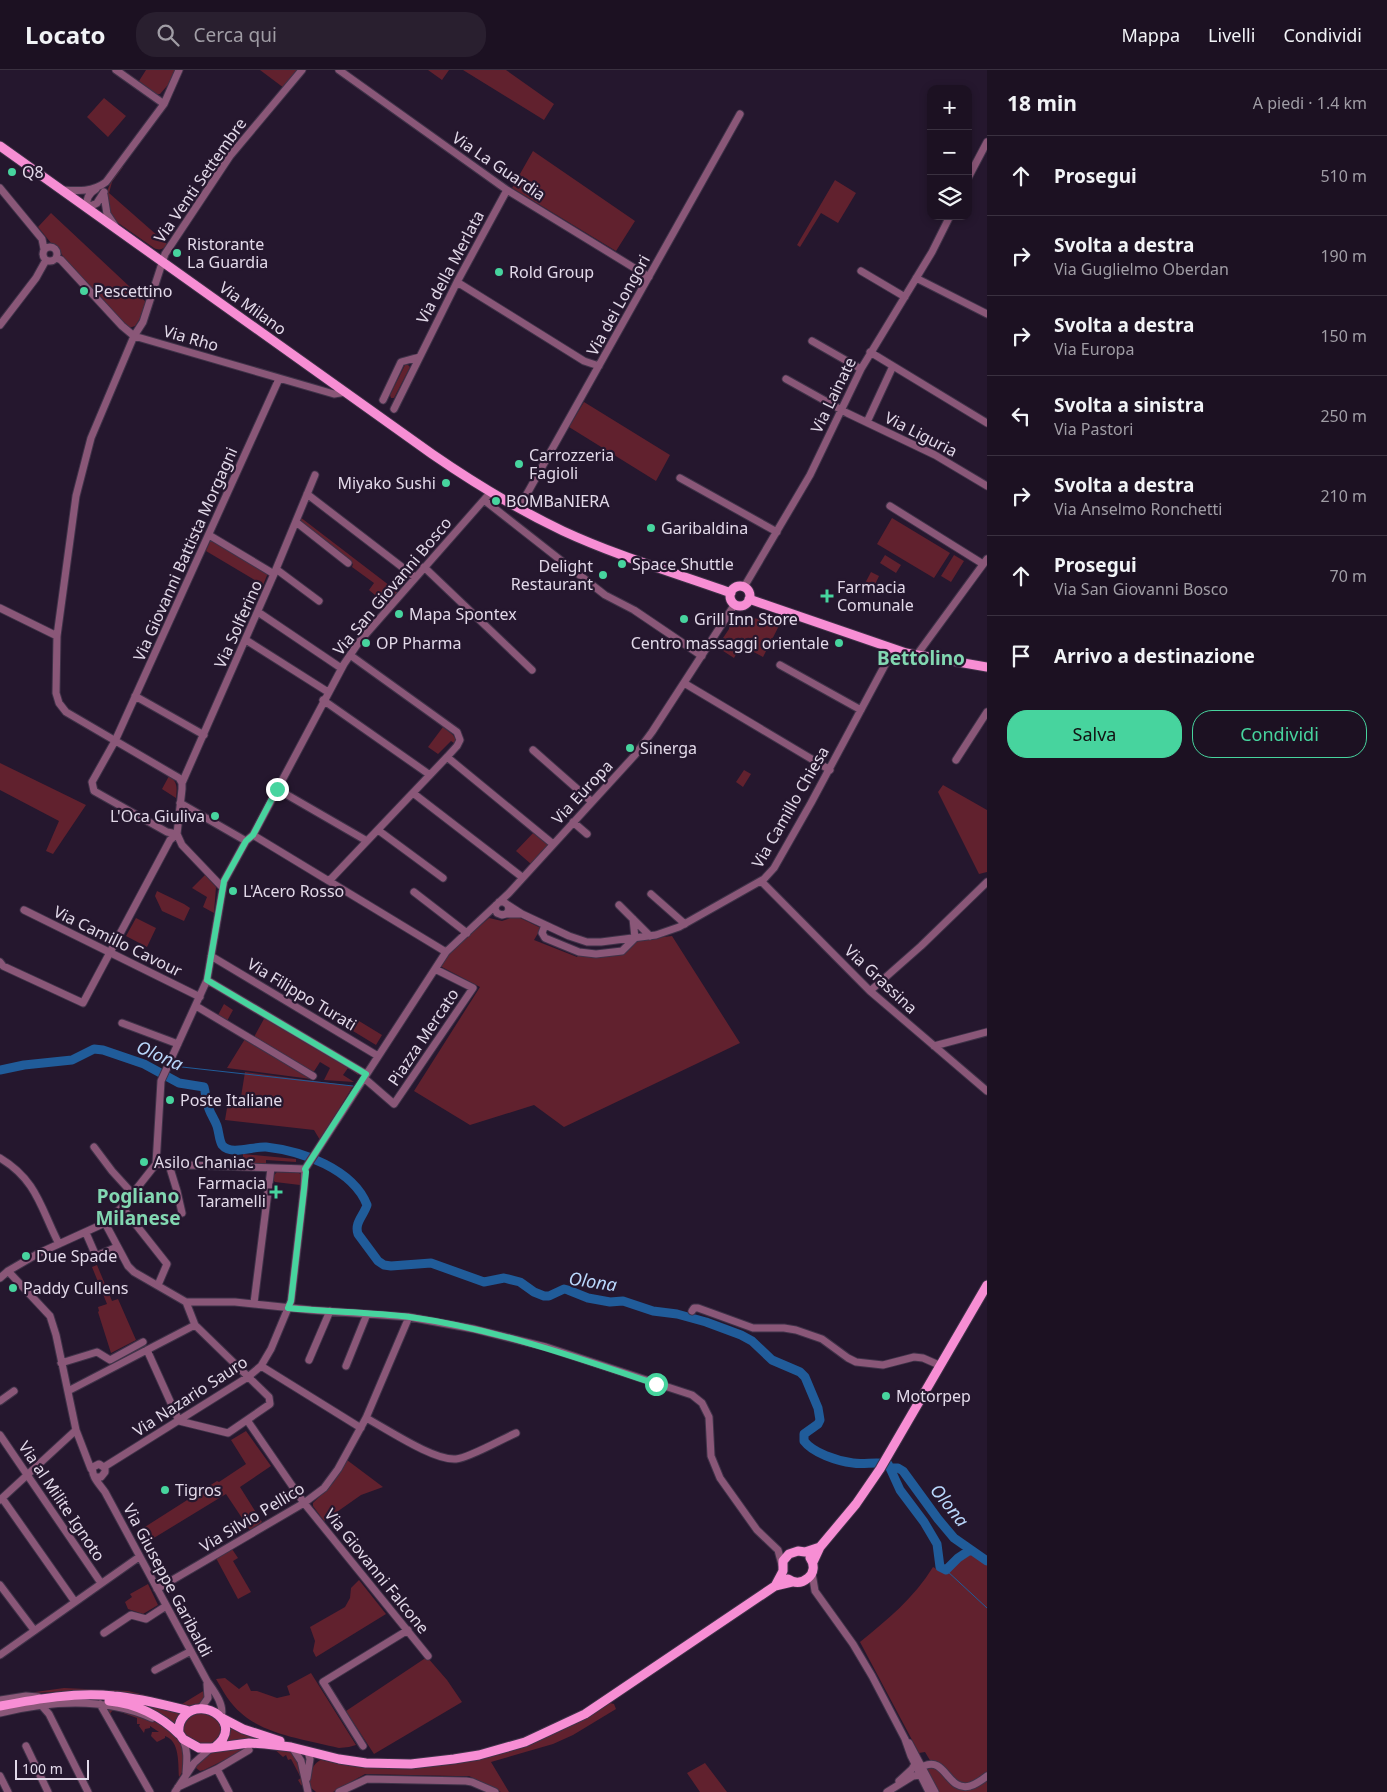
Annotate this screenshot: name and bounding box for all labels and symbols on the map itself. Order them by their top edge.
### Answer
street label: Via Venti Settembre [149,113,251,247]
street label: Via La Guardia [448,127,550,205]
place label: Q8 [22,161,44,183]
marker: Q8 [6,166,18,178]
street label: Via della Merlata [411,207,489,327]
place label: Ristorante La Guardia [187,233,268,273]
marker: Ristorante La Guardia [171,247,183,259]
street label: Via dei Longori [581,251,655,359]
place label: Rold Group [509,261,594,283]
marker: Rold Group [493,266,505,278]
street label: Via Milano [215,276,291,340]
place label: Pescettino [94,280,172,302]
marker: Pescettino [78,285,90,297]
street label: Via Rho [161,320,221,356]
street label: Via Lainate [805,353,861,437]
street label: Via Liguria [881,406,961,462]
street label: Via Giovanni Battista Morgagni [128,443,242,665]
place label: Carrozzeria Fagioli [529,444,614,484]
marker: Carrozzeria Fagioli [513,458,525,470]
place label: Miyako Sushi [337,472,436,494]
marker: Miyako Sushi [440,477,452,489]
place label: BOMBaNIERA [506,490,610,512]
marker: BOMBaNIERA [490,495,502,507]
street label: Via San Giovanni Bosco [328,512,456,660]
place label: Garibaldina [661,517,748,539]
marker: Garibaldina [645,522,657,534]
place label: Space Shuttle [632,553,734,575]
place label: Delight Restaurant [511,555,593,595]
marker: Space Shuttle [616,558,628,570]
marker: Delight Restaurant [597,569,609,581]
street label: Via Solferino [209,576,267,672]
place label: Farmacia Comunale [837,576,914,616]
marker: Farmacia Comunale [821,590,833,602]
place label: Mapa Spontex [409,603,517,625]
marker: Mapa Spontex [393,608,405,620]
place label: Grill Inn Store [694,608,798,630]
marker: Grill Inn Store [678,613,690,625]
place label: OP Pharma [376,632,461,654]
place label: Centro massaggi orientale [631,632,829,654]
marker: OP Pharma [360,637,372,649]
marker: Centro massaggi orientale [833,637,845,649]
district label: Bettolino [877,645,965,671]
place label: Sinerga [640,737,697,759]
marker: Sinerga [624,742,636,754]
street label: Via Camillo Chiesa [746,742,834,872]
street label: Via Europa [547,755,617,829]
route end [266,778,289,801]
place label: L'Oca Giuliva [110,805,205,827]
marker: L'Oca Giuliva [209,810,221,822]
place label: L'Acero Rosso [243,880,344,902]
marker: L'Acero Rosso [227,885,239,897]
street label: Via Camillo Cavour [50,900,186,982]
street label: Via Grassina [840,940,922,1018]
street label: Via Filippo Turati [243,953,361,1035]
street label: Piazza Mercato [382,984,464,1090]
water label: Olona [133,1034,187,1076]
place label: Poste Italiane [180,1089,282,1111]
marker: Poste Italiane [164,1094,176,1106]
place label: Asilo Chaniac [154,1151,254,1173]
marker: Asilo Chaniac [138,1156,150,1168]
place label: Farmacia Taramelli [197,1172,266,1212]
district label: Pogliano Milanese [95,1183,181,1231]
marker: Farmacia Taramelli [270,1186,282,1198]
place label: Due Spade [36,1245,117,1267]
marker: Due Spade [20,1250,32,1262]
water label: Olona [567,1266,619,1296]
place label: Paddy Cullens [23,1277,129,1299]
marker: Paddy Cullens [7,1282,19,1294]
street label: Via Nazario Sauro [128,1351,252,1441]
route start [645,1373,668,1396]
place label: Motorpep [896,1385,971,1407]
marker: Motorpep [880,1390,892,1402]
street label: Via al Milite Ignoto [14,1437,110,1565]
street label: Via Silvio Pellico [196,1477,308,1557]
place label: Tigros [175,1479,222,1501]
water label: Olona [925,1479,975,1531]
marker: Tigros [159,1484,171,1496]
street label: Via Giuseppe Garibaldi [118,1500,218,1660]
street label: Via Giovanni Falcone [320,1504,434,1638]
scale bar [15,1757,89,1780]

